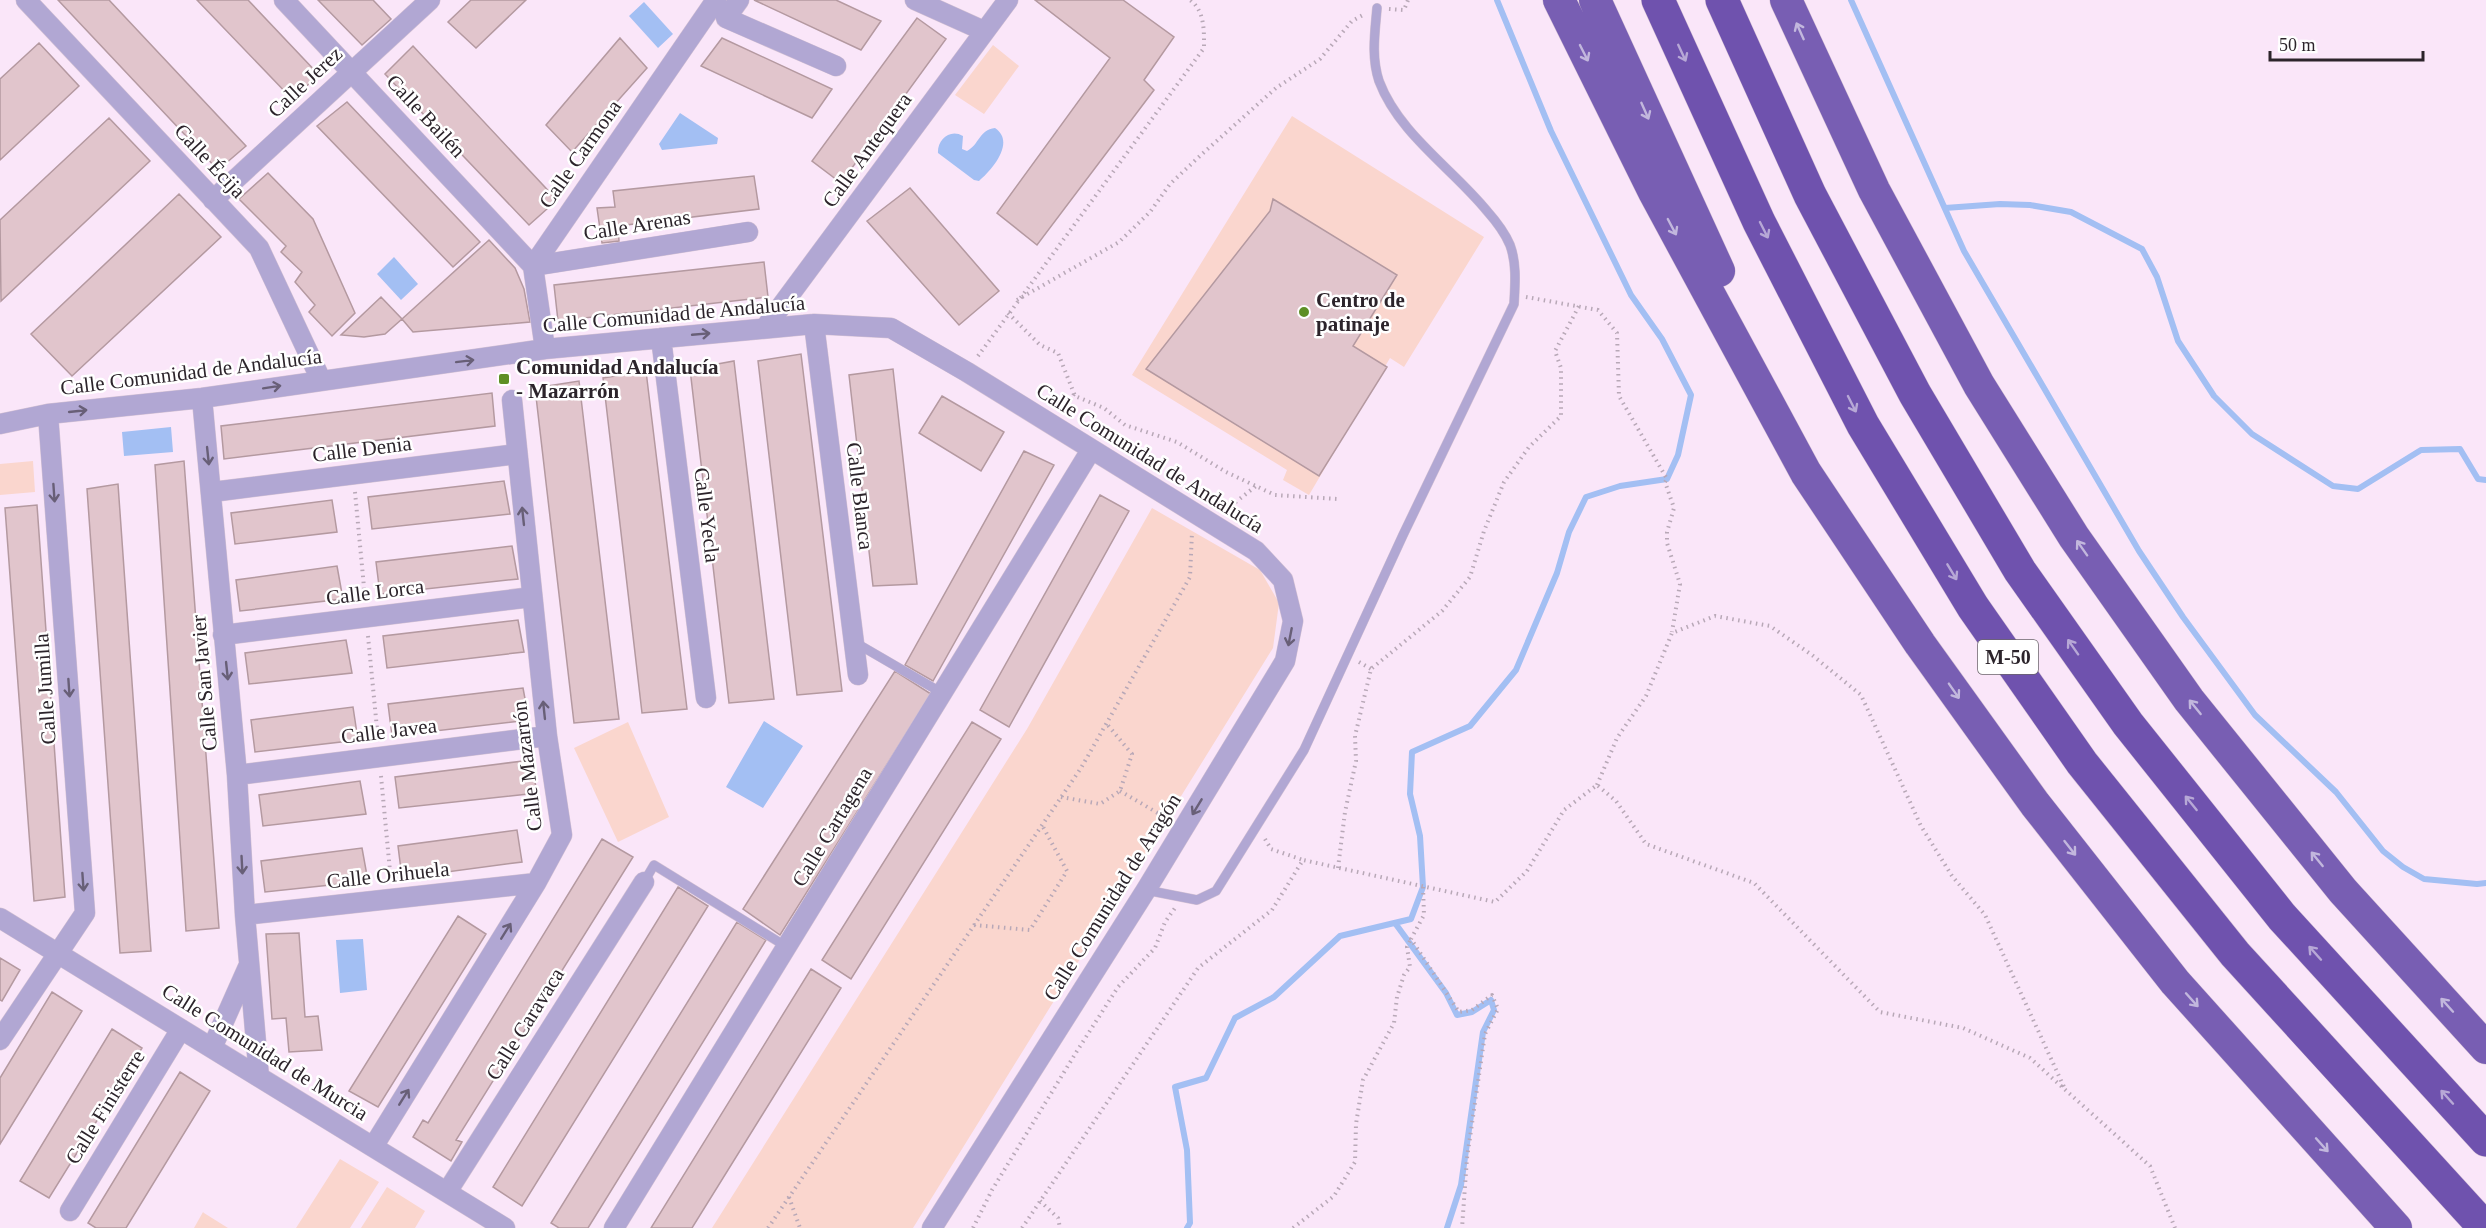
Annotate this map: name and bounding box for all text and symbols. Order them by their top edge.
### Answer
one-way arrow [1793,23,1805,41]
scale bar [2270,24,2423,62]
text: 50 m [2279,35,2316,55]
street label: Calle Jerez [263,42,347,122]
one-way arrow [1579,43,1590,61]
one-way arrow [1677,44,1688,62]
street label: Calle Bailén [382,70,471,163]
street label: Calle Antequera [817,87,917,212]
street label: Calle Carmona [534,95,627,213]
one-way arrow [1640,102,1651,120]
street label: Calle Écija [170,119,251,204]
street label: Calle Arenas [582,205,692,245]
one-way arrow [1666,218,1678,235]
one-way arrow [1759,221,1770,239]
place label: Centro de patinaje [1316,288,1405,336]
street label: Calle Comunidad de Andalucía [542,291,807,337]
marker: Centro de patinaje [1297,305,1311,319]
one-way arrow [690,328,710,339]
street label: Calle Comunidad de Andalucía [59,344,324,400]
one-way arrow [455,355,474,366]
place label: Comunidad Andalucía - Mazarrón [516,355,719,403]
marker: Comunidad Andalucía - Mazarrón [497,372,511,386]
street label: Calle Comunidad de Andalucía [1032,378,1268,538]
one-way arrow [261,381,281,392]
one-way arrow [1846,395,1858,412]
one-way arrow [68,405,88,416]
street label: Calle Denia [311,431,414,467]
street label: Calle Blanca [842,441,879,552]
one-way arrow [203,445,214,465]
street label: Calle Yecla [689,466,725,565]
one-way arrow [49,483,60,503]
one-way arrow [518,507,529,527]
one-way arrow [2076,541,2088,557]
one-way arrow [1946,563,1958,580]
street label: Calle Lorca [325,574,426,610]
street label: Calle San Javier [186,614,222,752]
one-way arrow [1284,627,1295,646]
street label: Calle Jumilla [29,632,61,745]
one-way arrow [2067,639,2079,656]
road number: M-50 [1978,640,2038,674]
one-way arrow [222,661,233,680]
one-way arrow [63,677,74,697]
one-way arrow [1948,683,1961,699]
street label: Calle Mazarrón [507,699,547,833]
one-way arrow [2188,700,2202,715]
one-way arrow [538,701,549,721]
street label: Calle Javea [340,713,439,749]
street label: Calle Cartagena [787,763,877,891]
street label: Calle Comunidad de Aragón [1038,789,1186,1005]
one-way arrow [2184,795,2197,811]
one-way arrow [1191,798,1203,815]
one-way arrow [2063,840,2076,856]
one-way arrow [2310,852,2324,867]
one-way arrow [237,855,248,875]
street label: Calle Orihuela [326,857,451,893]
one-way arrow [78,872,89,891]
one-way arrow [501,923,513,940]
one-way arrow [2308,945,2322,960]
street label: Calle Caravaca [481,963,569,1084]
street label: Calle Comunidad de Murcia [157,979,373,1126]
one-way arrow [2185,993,2199,1008]
one-way arrow [2440,998,2454,1013]
street label: Calle Finisterre [60,1045,150,1169]
one-way arrow [398,1089,410,1106]
one-way arrow [2439,1089,2454,1104]
one-way arrow [2315,1138,2329,1153]

